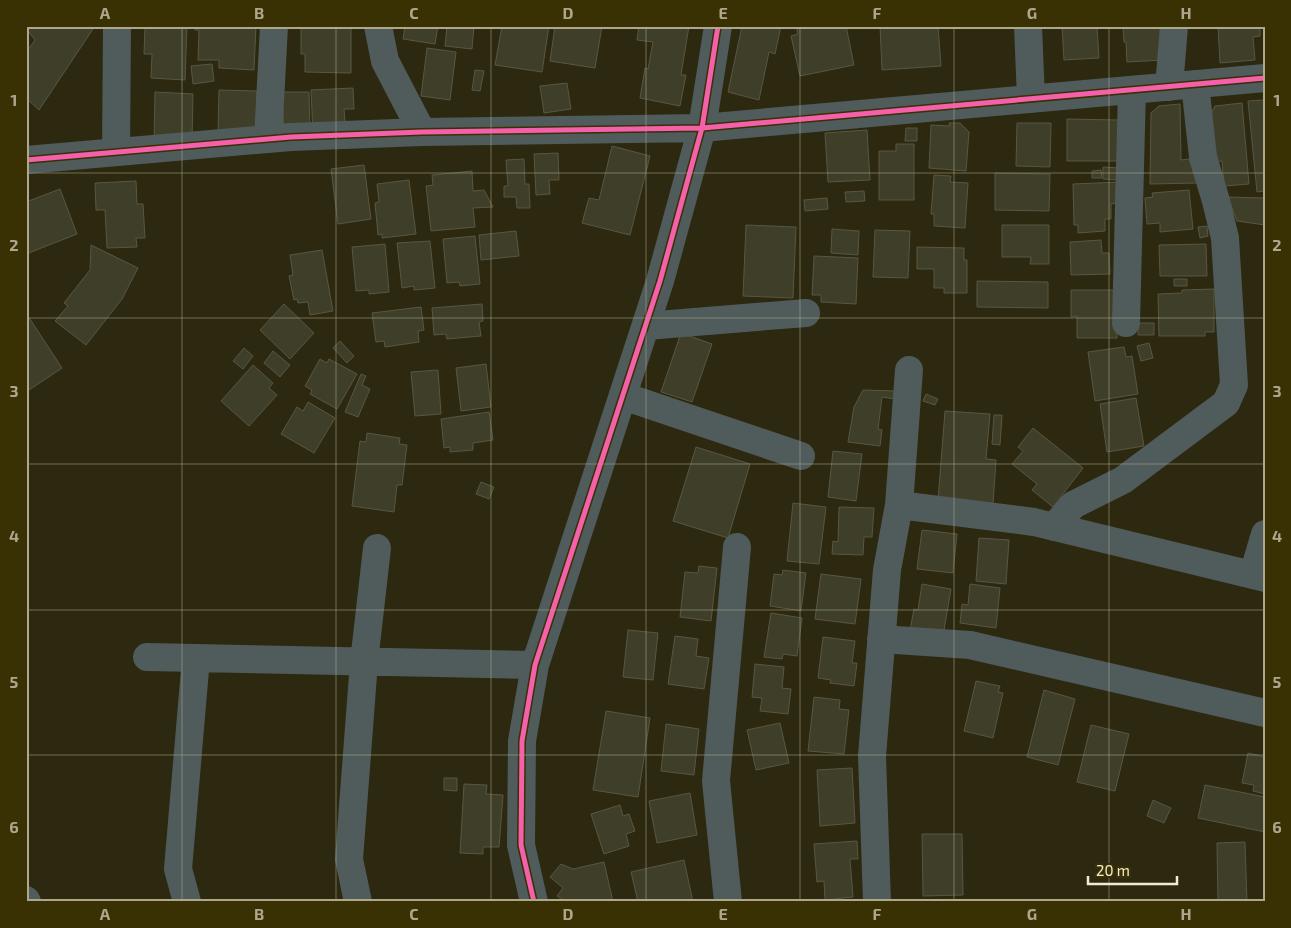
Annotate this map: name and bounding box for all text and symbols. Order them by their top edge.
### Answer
text: A [100,3,111,22]
text: B [254,3,264,22]
text: C [409,3,419,22]
text: D [563,3,574,22]
text: E [718,3,728,22]
text: F [873,3,882,22]
text: G [1027,3,1037,22]
text: H [1180,3,1192,22]
text: 1 [11,90,17,109]
text: 1 [1274,90,1280,109]
text: 2 [9,235,19,254]
text: 2 [1272,235,1282,254]
text: 3 [9,381,19,400]
text: 3 [1272,381,1282,400]
text: 4 [9,526,19,545]
text: 4 [1272,526,1282,545]
text: 5 [10,672,19,691]
text: 5 [1273,672,1282,691]
text: 6 [9,817,19,836]
text: 6 [1272,817,1282,836]
scale bar [1088,853,1177,885]
text: 20 m [1096,861,1130,879]
text: A [100,904,111,923]
text: B [254,904,264,923]
text: C [409,904,419,923]
text: D [563,904,574,923]
text: E [718,904,728,923]
text: F [873,904,882,923]
text: G [1027,904,1037,923]
text: H [1180,904,1192,923]

